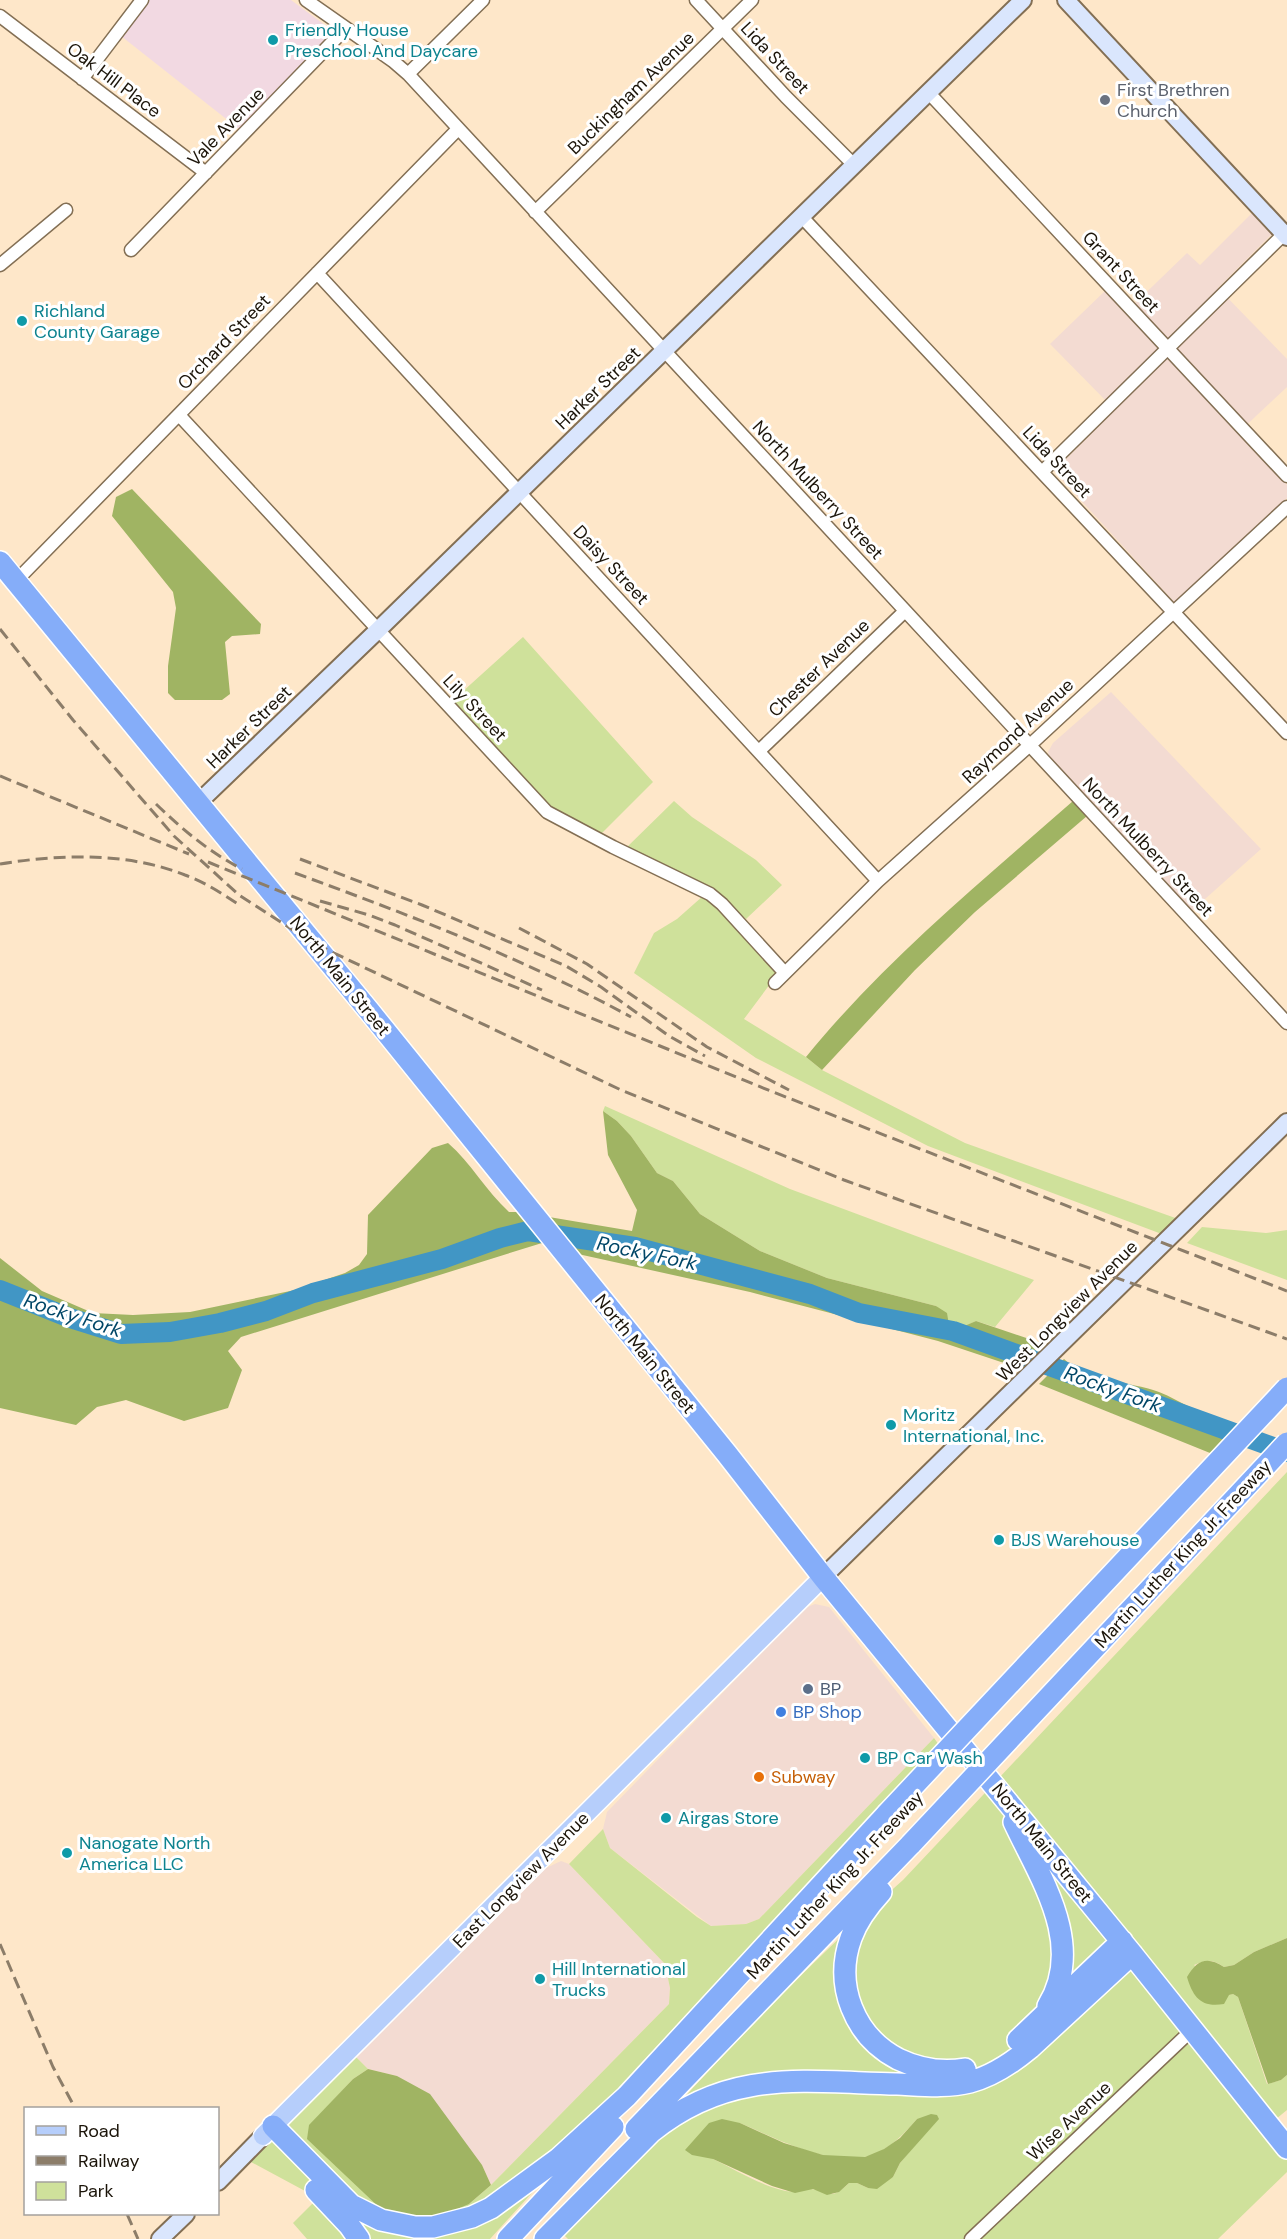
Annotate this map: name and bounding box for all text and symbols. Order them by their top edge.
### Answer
street label: Lida Street [735,17,815,99]
place label: Friendly House Preschool And Daycare [285,18,478,63]
street label: Buckingham Avenue [562,26,700,160]
marker: Friendly House Preschool And Daycare [266,33,280,47]
street label: Oak Hill Place [62,37,166,123]
place label: First Brethren Church [1117,78,1229,123]
street label: Vale Avenue [182,82,270,172]
marker: First Brethren Church [1098,93,1112,107]
street label: Grant Street [1077,226,1165,318]
street label: Orchard Street [172,289,276,395]
place label: Richland County Garage [34,299,160,344]
marker: Richland County Garage [15,314,29,328]
street label: Harker Street [550,341,646,435]
street label: North Mulberry Street [747,415,889,565]
street label: Lida Street [1017,421,1097,503]
street label: Daisy Street [568,520,654,610]
street label: Chester Avenue [763,614,875,722]
street label: Lily Street [438,669,512,747]
street label: Raymond Avenue [957,673,1079,789]
street label: Harker Street [201,680,297,774]
street label: North Mulberry Street [1077,772,1219,922]
street label: North Main Street [284,911,396,1041]
water label: Rocky Fork [595,1230,700,1276]
street label: West Longview Avenue [991,1235,1143,1387]
water label: Rocky Fork [21,1287,126,1343]
street label: North Main Street [589,1289,701,1419]
water label: Rocky Fork [1061,1359,1166,1419]
place label: Moritz International, Inc. [903,1403,1044,1448]
marker: Moritz International, Inc. [884,1418,898,1432]
street label: Martin Luther King Jr. Freeway [1089,1455,1277,1653]
place label: BJS Warehouse [1011,1528,1140,1552]
marker: BJS Warehouse [992,1533,1006,1547]
place label: BP [820,1677,841,1701]
marker: BP [801,1682,815,1696]
place label: BP Shop [793,1700,862,1724]
marker: BP Shop [774,1705,788,1719]
place label: BP Car Wash [877,1746,983,1770]
marker: BP Car Wash [858,1751,872,1765]
place label: Subway [771,1765,836,1789]
marker: Subway [752,1770,766,1784]
street label: North Main Street [986,1778,1098,1908]
street label: Martin Luther King Jr. Freeway [741,1786,929,1984]
street label: East Longview Avenue [447,1806,595,1954]
place label: Airgas Store [678,1806,779,1830]
marker: Airgas Store [659,1811,673,1825]
place label: Nanogate North America LLC [79,1831,210,1876]
marker: Nanogate North America LLC [60,1846,74,1860]
place label: Hill International Trucks [552,1957,686,2002]
marker: Hill International Trucks [533,1972,547,1986]
street label: Wise Avenue [1022,2076,1116,2166]
legend [24,2107,219,2215]
text: Road [78,2119,120,2143]
text: Railway [78,2149,140,2173]
text: Park [78,2179,114,2203]

